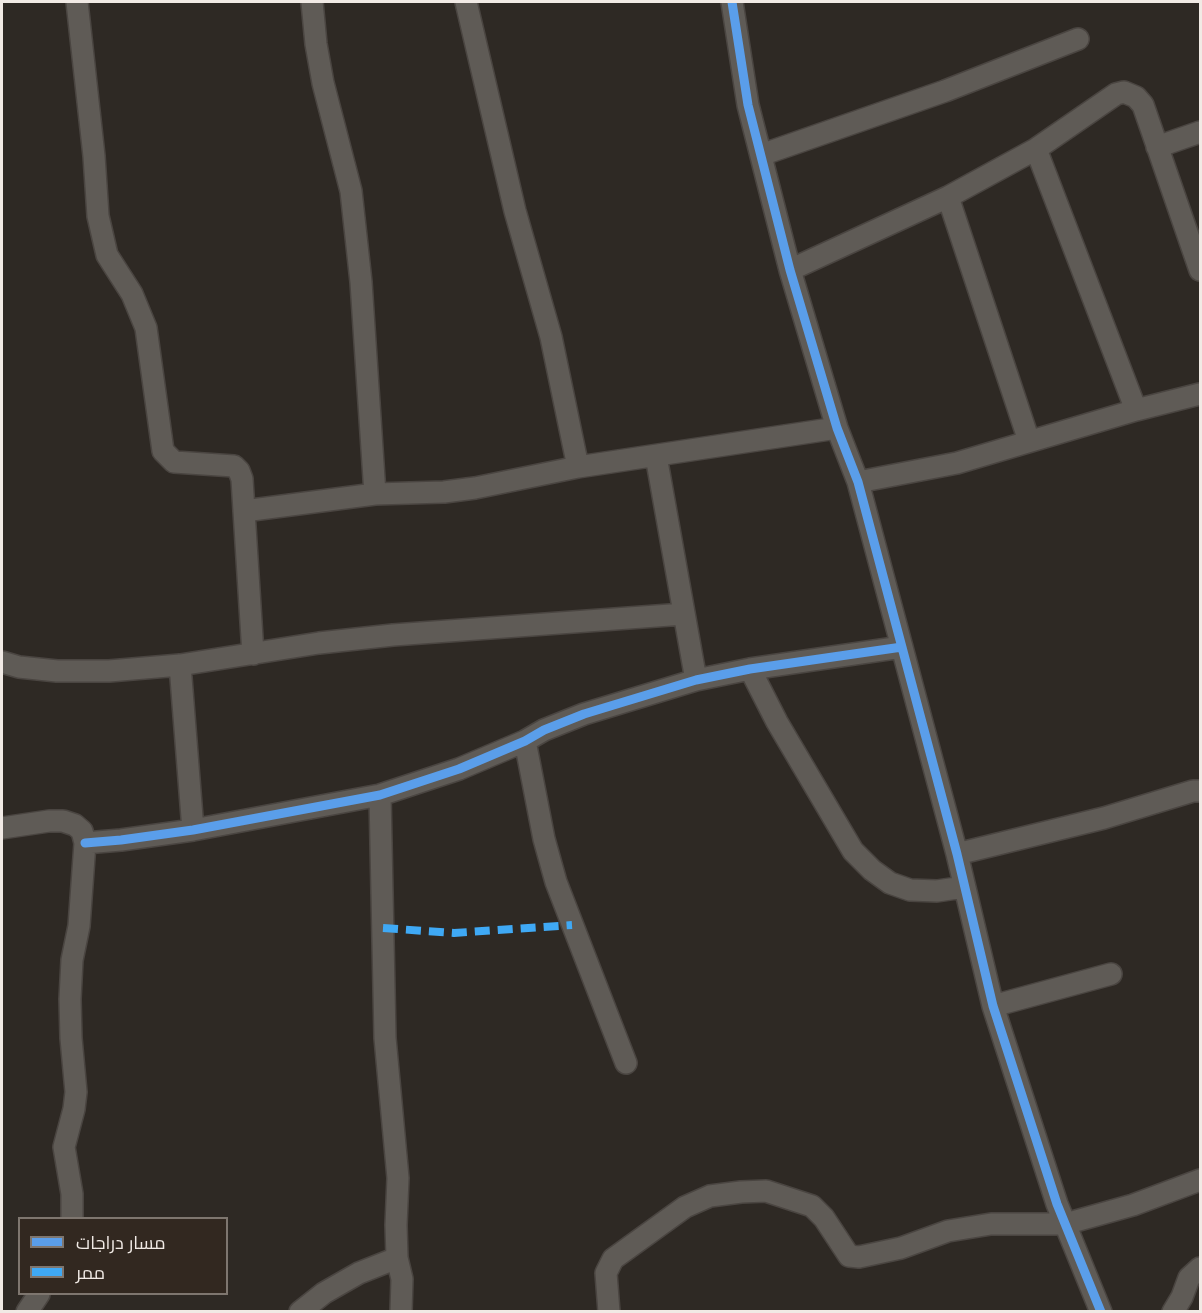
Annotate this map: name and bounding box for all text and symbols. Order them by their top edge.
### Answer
legend [18,1217,228,1295]
text: مسار دراجات [76,1231,166,1255]
text: ممر [76,1261,105,1285]

